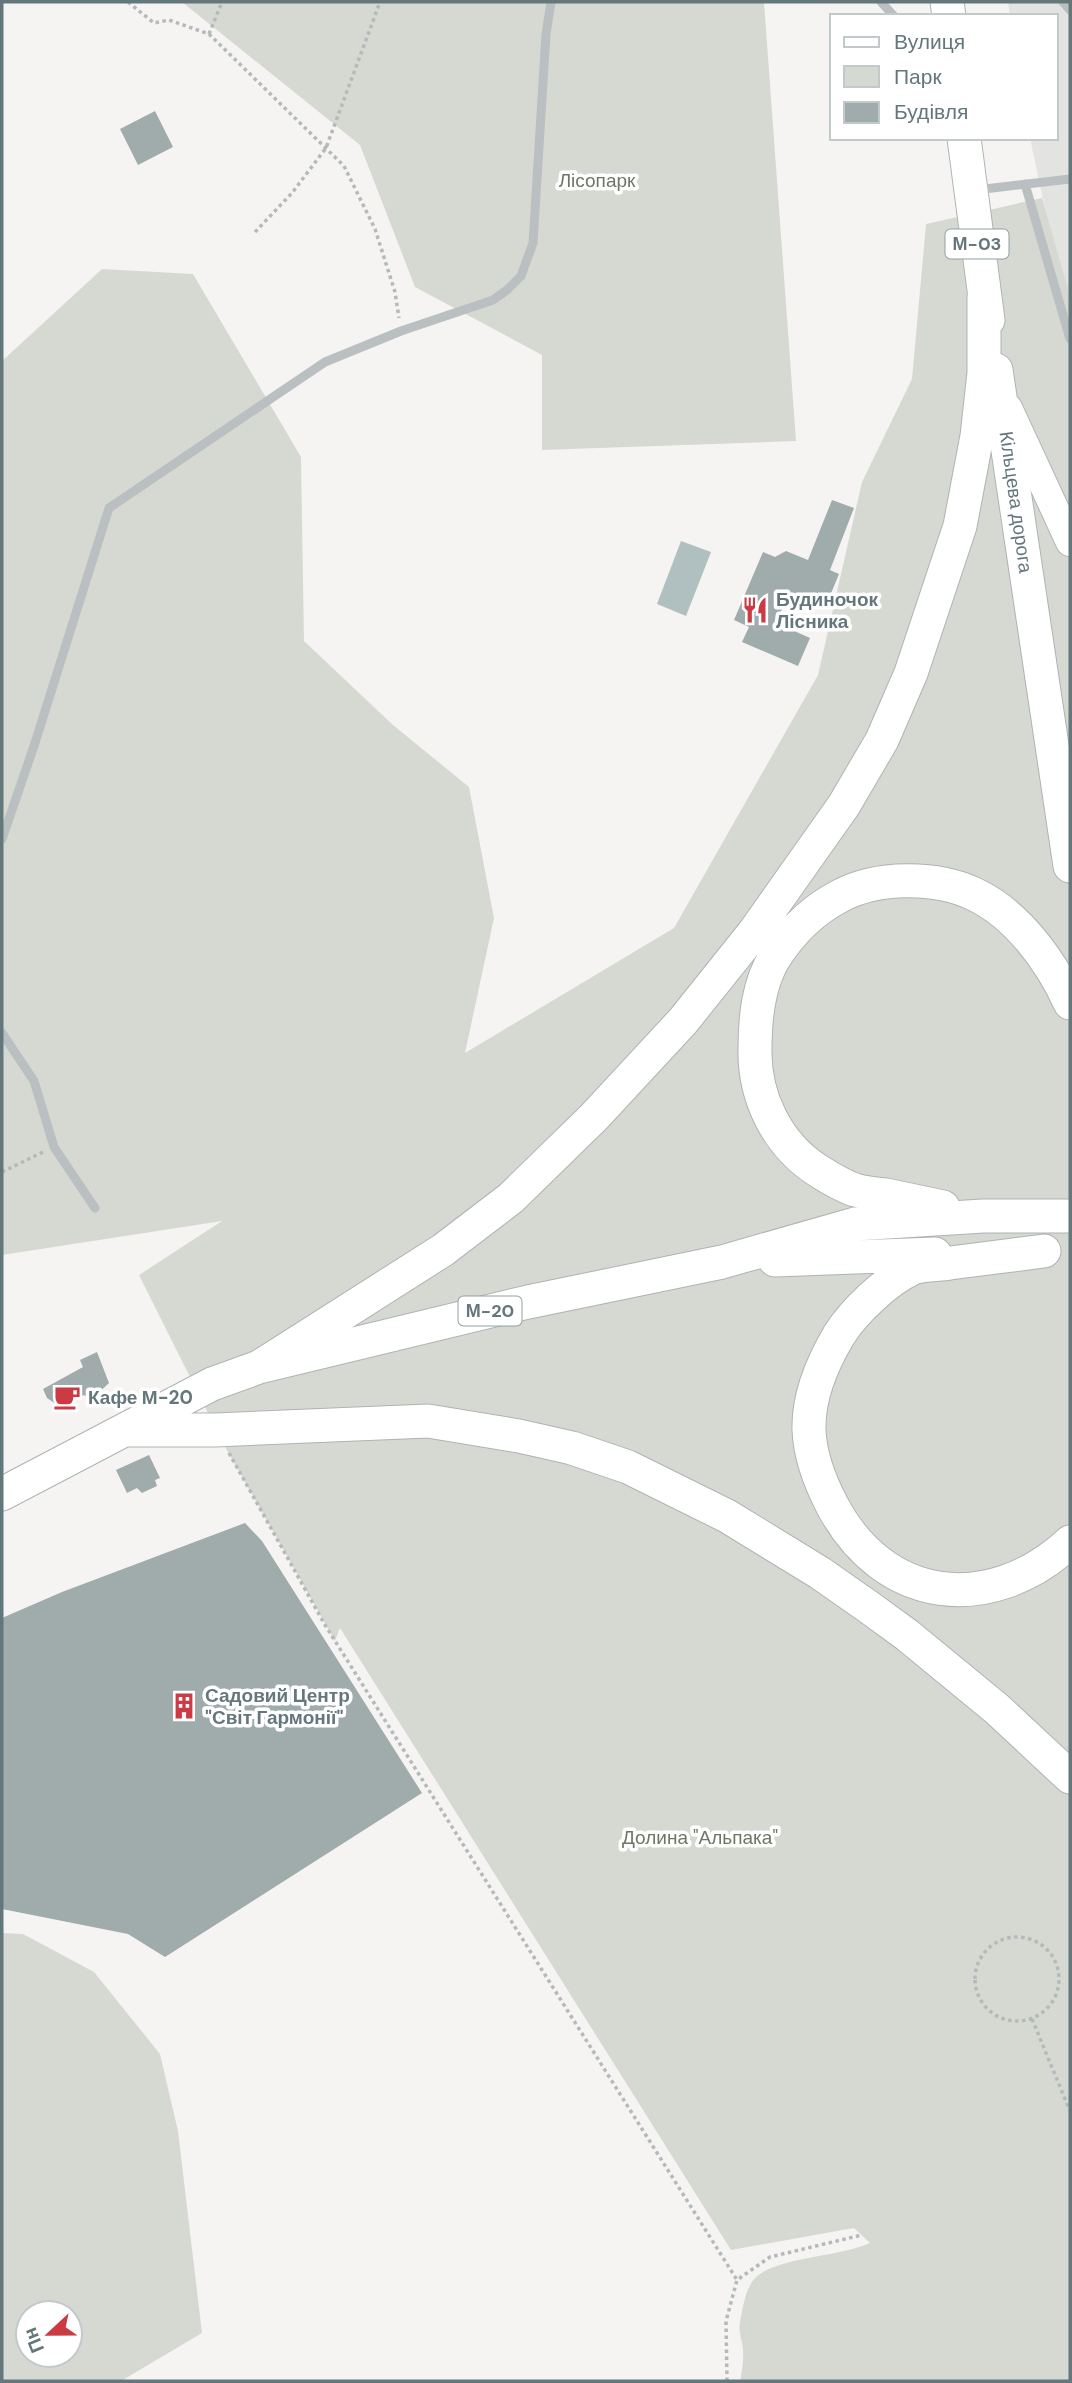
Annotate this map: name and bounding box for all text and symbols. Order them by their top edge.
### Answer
legend [830,14,1058,140]
text: Вулиця [894,28,965,56]
text: Парк [894,63,942,91]
text: Будівля [894,98,968,126]
park label: Лісопарк [559,168,636,193]
road number: М-03 [946,230,1009,258]
street label: Кільцева дорога [994,430,1038,575]
place label: Будиночок Лісника [776,587,878,634]
restaurant icon: Будиночок Лісника [740,595,770,625]
road number: М-20 [458,1296,522,1326]
cafe icon: Кафе М-20 [52,1382,82,1412]
place label: Кафе М-20 [88,1385,193,1410]
place label: Садовий Центр "Світ Гармонії" [205,1683,350,1730]
building icon: Садовий Центр "Світ Гармонії" [169,1691,199,1721]
park label: Долина "Альпака" [622,1825,778,1850]
north arrow [14,2299,84,2369]
text: Пн [17,2324,50,2357]

